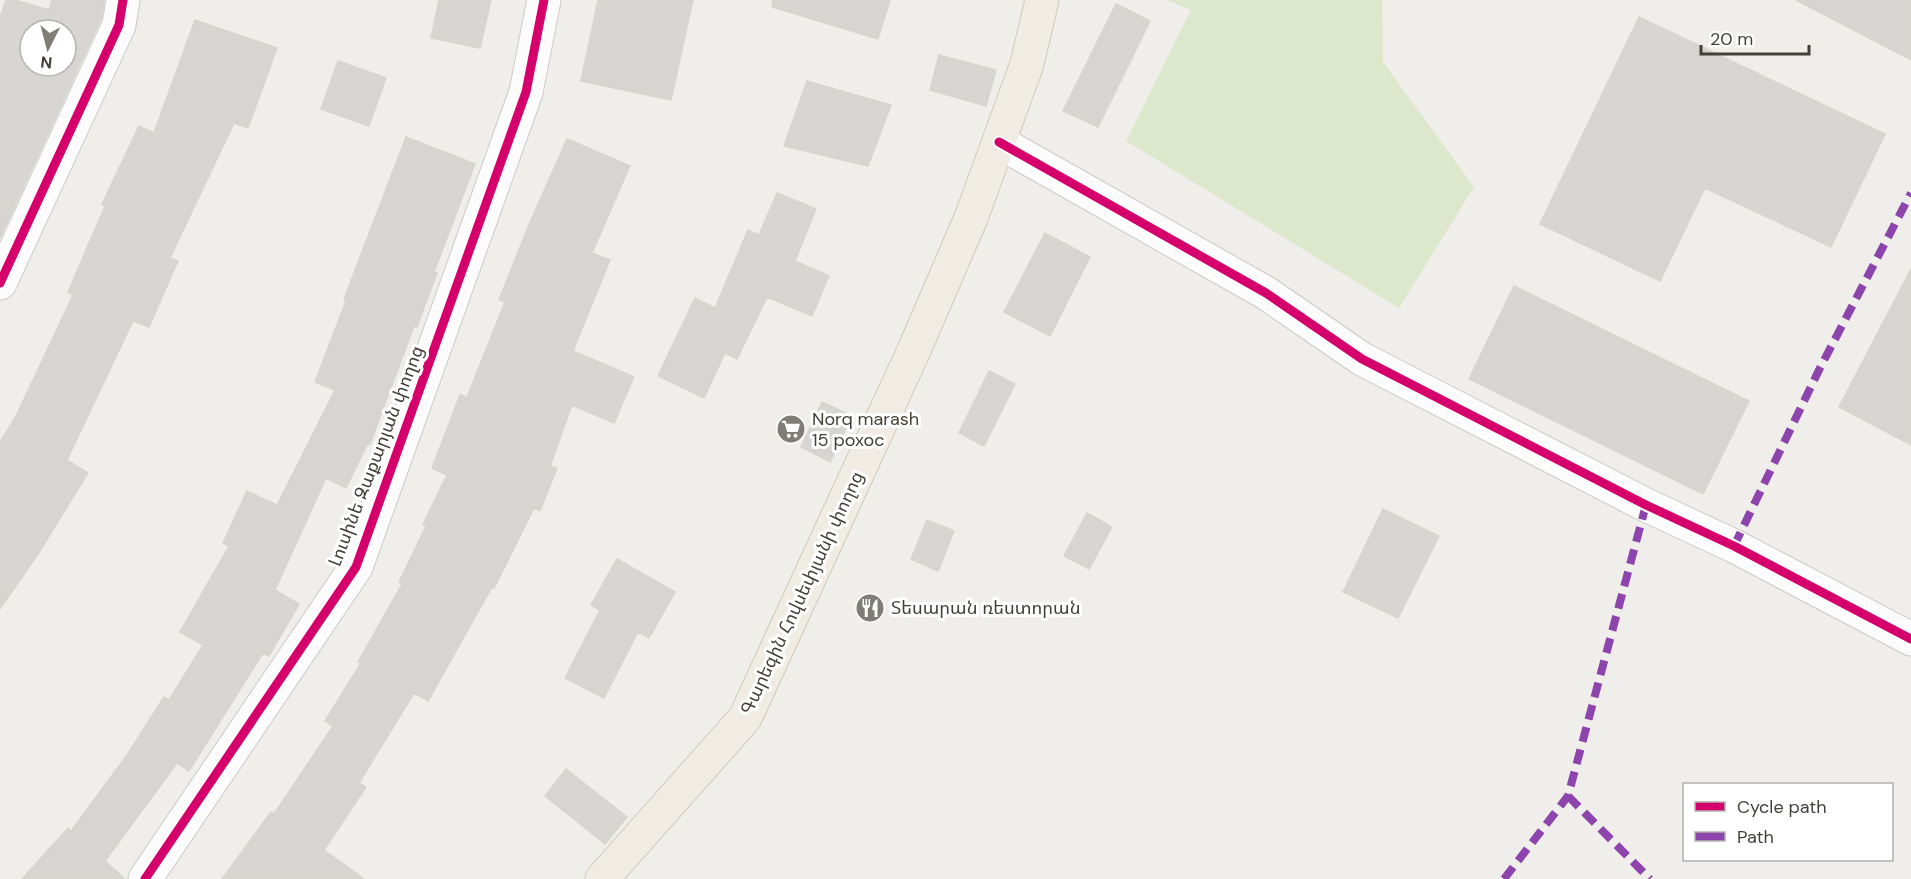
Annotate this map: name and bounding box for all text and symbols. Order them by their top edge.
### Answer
north arrow [18,18,78,78]
scale bar [1701,18,1809,56]
text: 20 m [1710,27,1753,51]
text: N [40,51,53,73]
street label: Լուսինե Զաքարյան փողոց [323,342,429,570]
place label: Norq marash 15 poxoc [812,407,919,452]
supermarket icon: Norq marash 15 poxoc [775,413,807,445]
street label: Գարեգին Հովսեփյանի փողոց [735,467,869,719]
restaurant icon: Տեսարան ռեստորան [854,592,886,624]
place label: Տեսարան ռեստորան [891,596,1080,620]
legend [1683,783,1893,861]
text: Cycle path [1737,795,1827,819]
text: Path [1737,825,1774,849]

